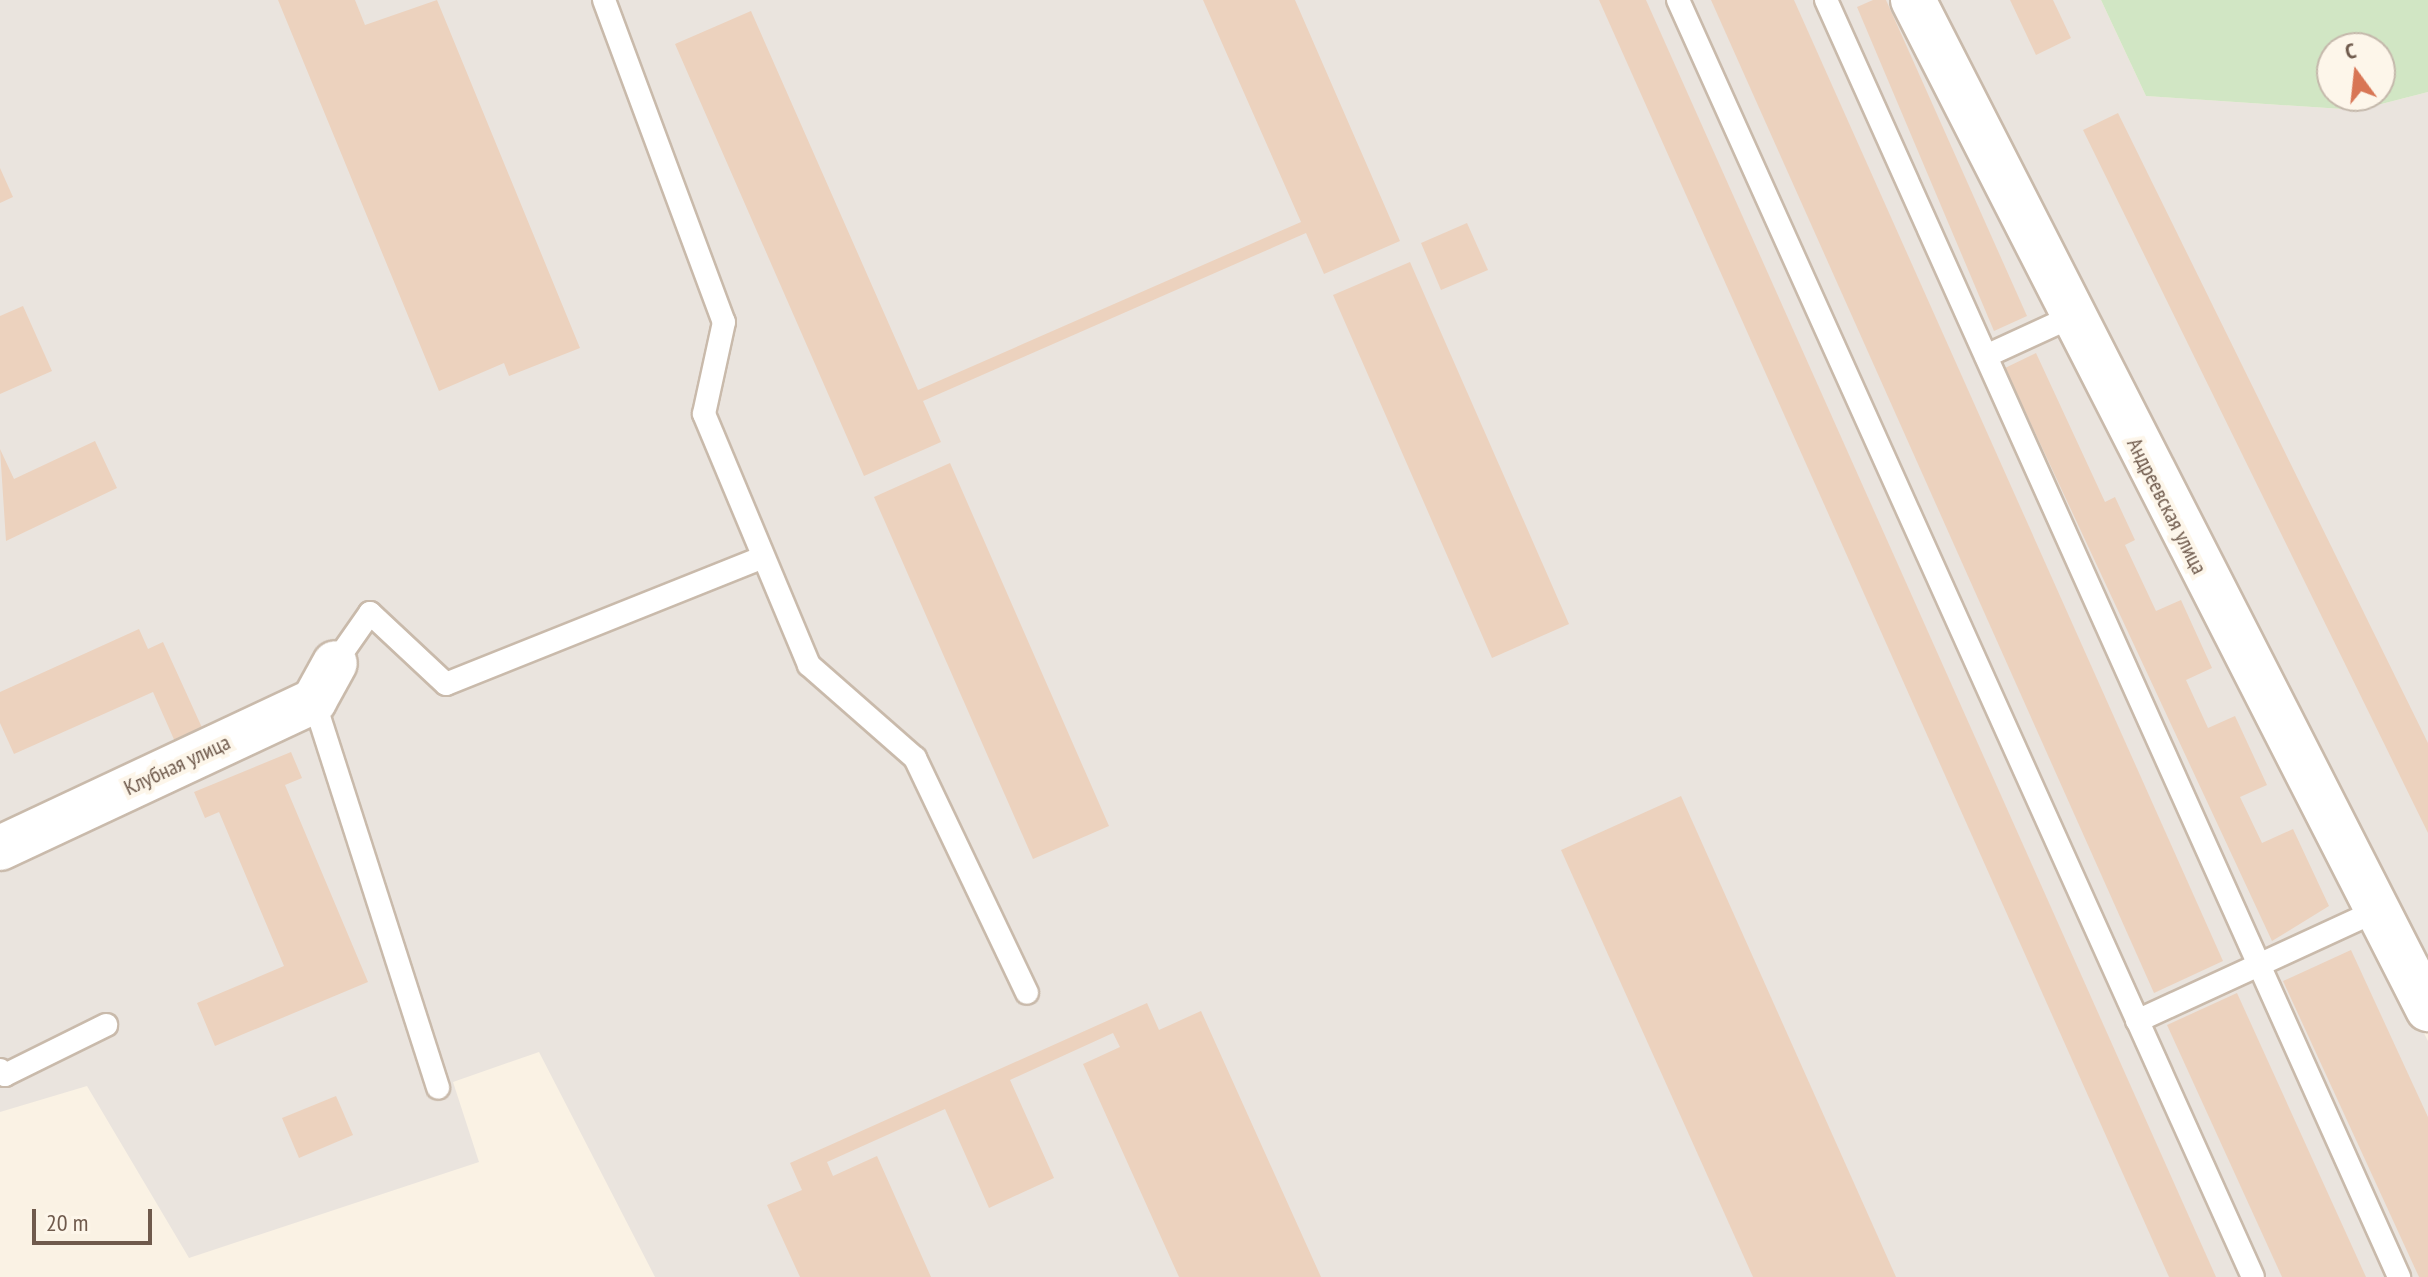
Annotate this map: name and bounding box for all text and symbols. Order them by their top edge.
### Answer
north arrow [2316,32,2396,112]
text: С [2342,36,2359,66]
street label: Андреевская улица [2121,433,2213,579]
street label: Клубная улица [120,729,234,801]
scale bar [36,1193,156,1243]
text: 20 m [46,1207,88,1238]

